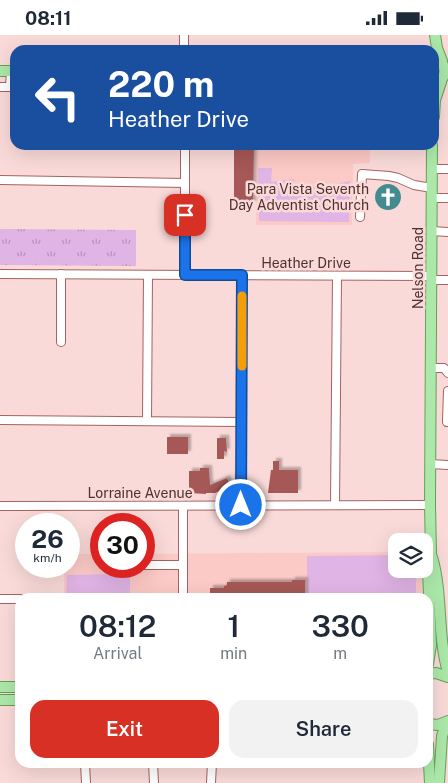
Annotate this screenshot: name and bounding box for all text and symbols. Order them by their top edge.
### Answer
text: 08:11 [25,7,71,29]
text: 220 m [108,64,214,105]
icon: left [25,65,90,130]
text: Heather Drive [108,106,249,132]
place label: Para Vista Seventh Day Adventist Church [229,181,369,213]
church icon: Para Vista Seventh Day Adventist Church [373,182,403,212]
pin [164,194,206,236]
icon: arrive [171,201,199,229]
street label: Nelson Road [410,227,426,309]
street label: Heather Drive [261,255,351,271]
position arrow [214,478,266,530]
street label: Lorraine Avenue [87,485,193,501]
speed limit sign: 30 [90,513,155,578]
text: 26 [31,524,64,554]
map controls [388,533,433,578]
button: layers [388,533,433,578]
text: km/h [33,551,62,565]
text: 08:12 [79,608,156,644]
text: 1 [228,608,240,644]
text: 330 [311,608,369,644]
text: Arrival [93,644,142,663]
text: min [220,644,247,663]
text: m [333,644,347,663]
button: Exit [30,700,219,758]
button: Share [229,700,418,758]

